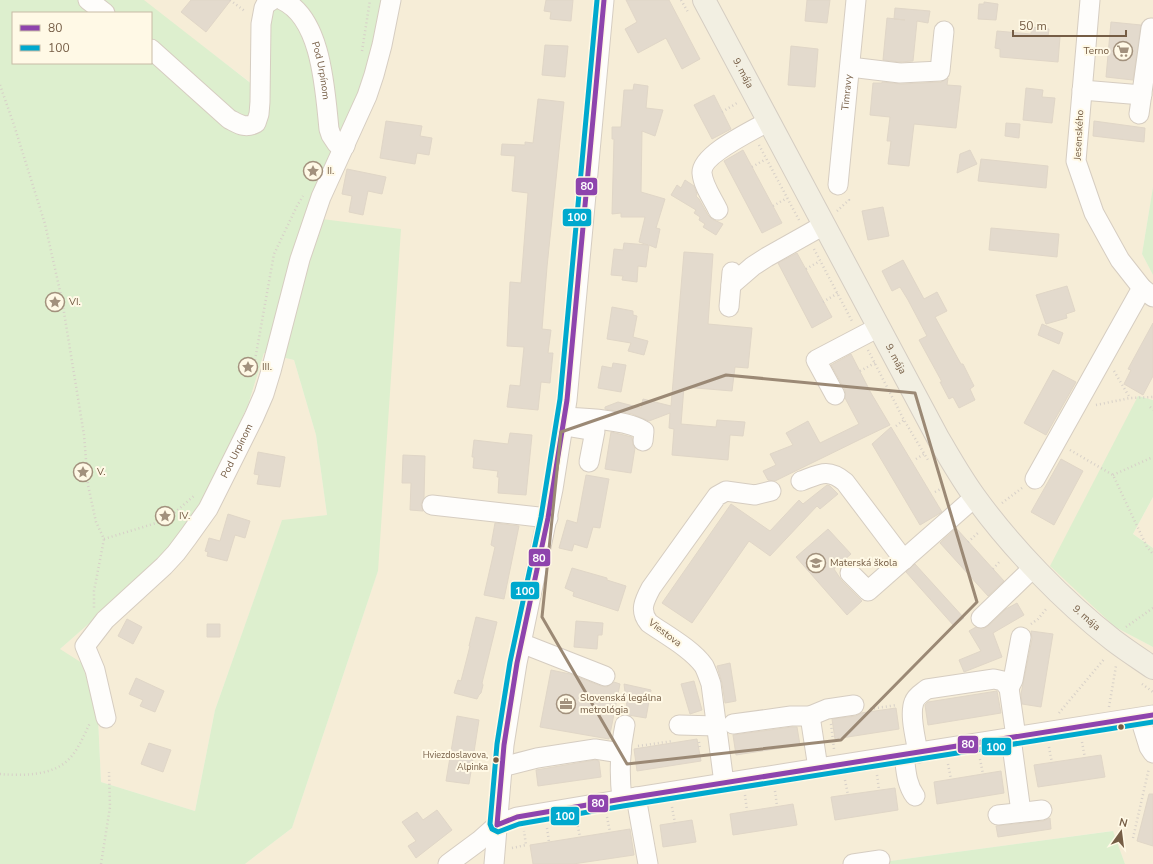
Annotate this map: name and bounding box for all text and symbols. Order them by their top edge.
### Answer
legend [12,12,152,64]
scale bar [1013,12,1126,38]
text: 50 m [1019,18,1047,34]
text: 80 [48,20,62,36]
text: 100 [48,40,70,56]
street label: Pod Urpínom [308,40,333,100]
supermarket icon: Terno [1112,40,1134,62]
place label: Terno [1084,44,1109,58]
street label: 9. mája [729,56,757,91]
street label: Timravy [838,73,856,111]
street label: Jesenského [1071,109,1087,162]
place icon: II. [302,160,324,182]
place label: II. [327,164,334,178]
line badge: 80 [575,177,598,196]
text: 80 [580,179,594,194]
line badge: 100 [562,208,592,227]
text: 100 [567,210,587,225]
place icon: VI. [44,291,66,313]
place label: VI. [68,295,81,309]
street label: 9. mája [882,341,910,377]
place icon: III. [237,356,259,378]
place label: III. [262,360,272,374]
street label: Pod Urpínom [218,421,256,480]
place icon: V. [72,461,94,483]
place label: V. [96,465,106,479]
place icon: IV. [154,505,176,527]
place label: IV. [179,509,190,523]
line badge: 80 [528,548,551,567]
text: 80 [532,551,546,566]
school or university icon: Materská škola [805,552,827,574]
place label: Materská škola [830,556,897,570]
line badge: 100 [510,581,540,600]
text: 100 [515,584,535,599]
street label: 9. mája [1070,602,1103,634]
street label: Viestova [645,615,685,650]
place label: Slovenská legálna metrológia [580,691,662,717]
office icon: Slovenská legálna metrológia [555,693,577,715]
unlabelled marker [1116,722,1126,732]
line badge: 80 [957,735,979,754]
text: 80 [961,737,975,752]
line badge: 100 [981,737,1012,756]
text: 100 [986,740,1006,755]
place label: Hviezdoslavova, Alpinka [423,749,488,773]
marker: Hviezdoslavova, Alpinka [491,755,501,765]
line badge: 80 [587,794,609,813]
text: 80 [591,796,605,811]
line badge: 100 [550,806,580,826]
text: 100 [555,809,575,824]
north arrow [1101,812,1141,852]
text: N [1117,815,1129,831]

